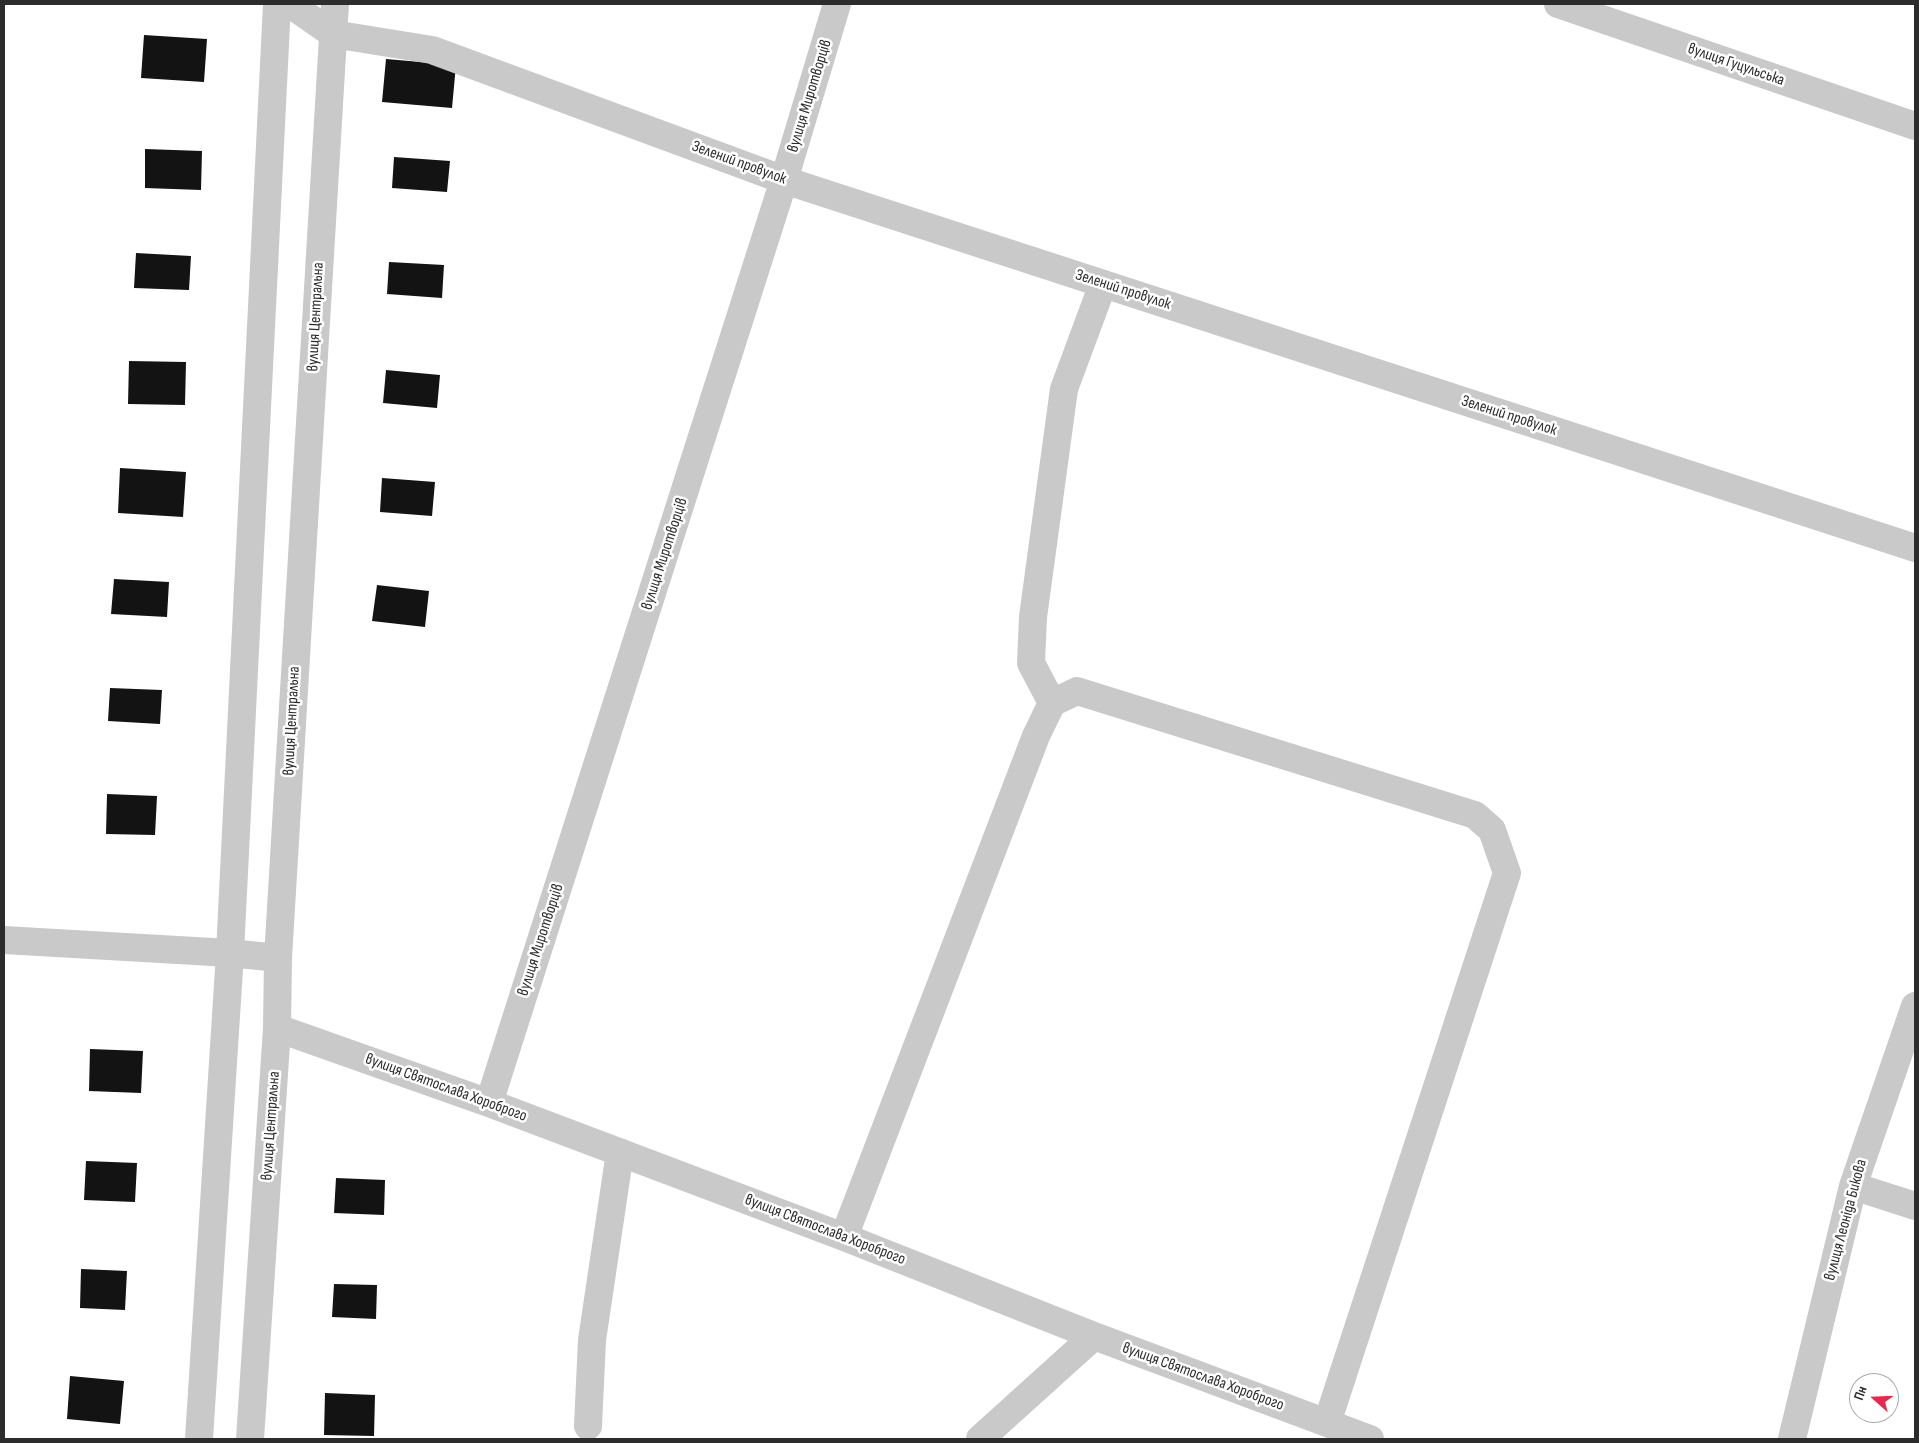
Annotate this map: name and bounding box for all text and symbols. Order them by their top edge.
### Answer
street label: вулиця Миротворців [784,37,836,155]
street label: вулиця Гуцульська [1685,40,1787,90]
street label: Зелений провулок [689,137,789,189]
street label: вулиця Центральна [304,262,328,372]
street label: Зелений провулок [1073,266,1173,314]
street label: Зелений провулок [1459,392,1559,440]
street label: вулиця Миротворців [638,496,692,612]
street label: вулиця Центральна [280,666,304,776]
street label: вулиця Миротворців [514,882,568,998]
street label: вулиця Святослава Хороброго [363,1050,529,1126]
street label: вулиця Центральна [258,1071,284,1181]
street label: вулиця Леоніда Бикова [1821,1157,1871,1283]
street label: вулиця Святослава Хороброго [742,1190,908,1270]
street label: вулиця Святослава Хороброго [1120,1339,1286,1415]
north arrow [1849,1373,1899,1423]
text: Пн [1850,1384,1871,1402]

